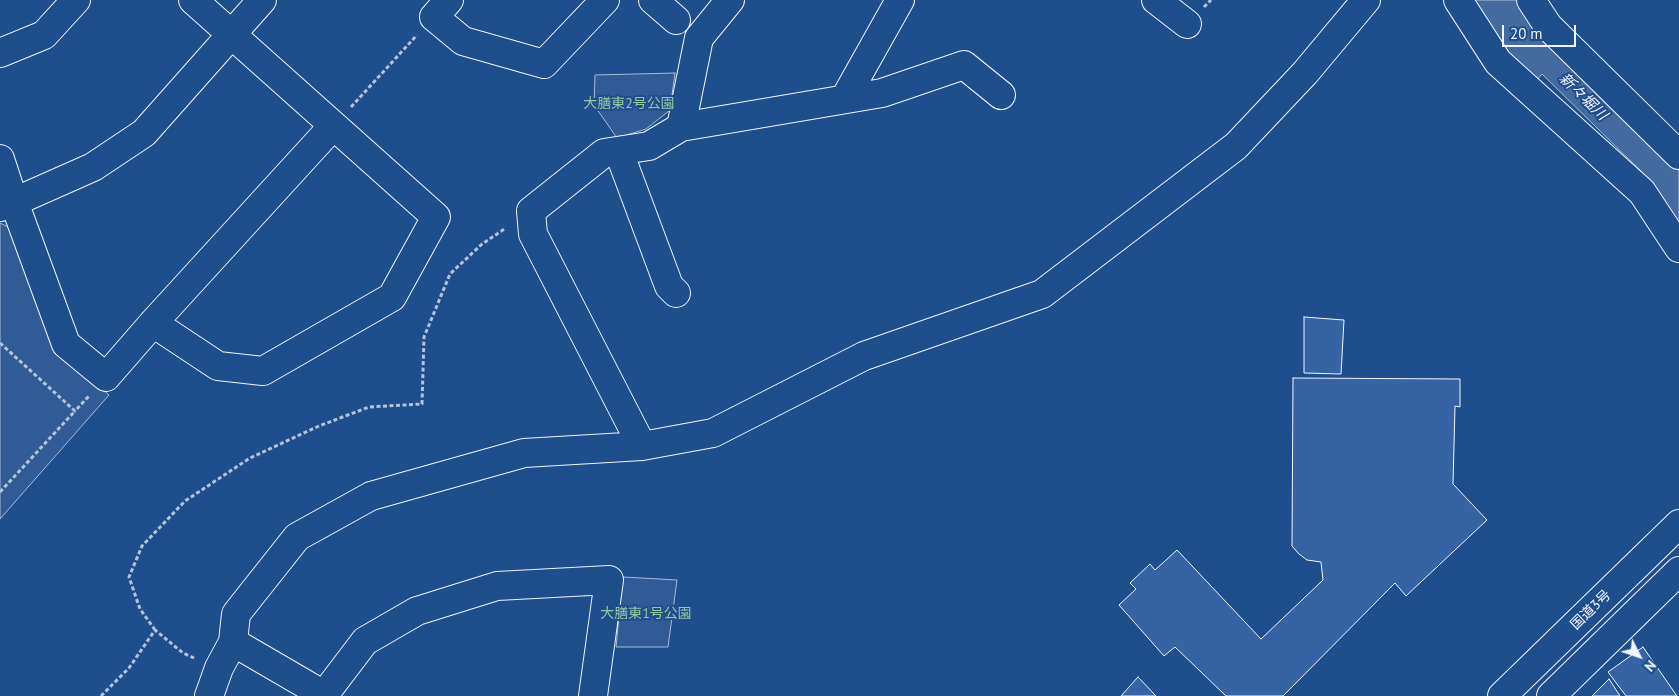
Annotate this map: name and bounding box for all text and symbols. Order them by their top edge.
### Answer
scale bar [1504,15,1578,47]
text: 20 m [1510,24,1543,43]
water label: 新々堀川 [1555,70,1611,124]
park label: 大膳東2号公園 [583,96,675,112]
street label: 国道3号 [1567,587,1615,633]
park label: 大膳東1号公園 [600,606,692,622]
north arrow [1614,631,1664,681]
text: N [1641,656,1660,675]

